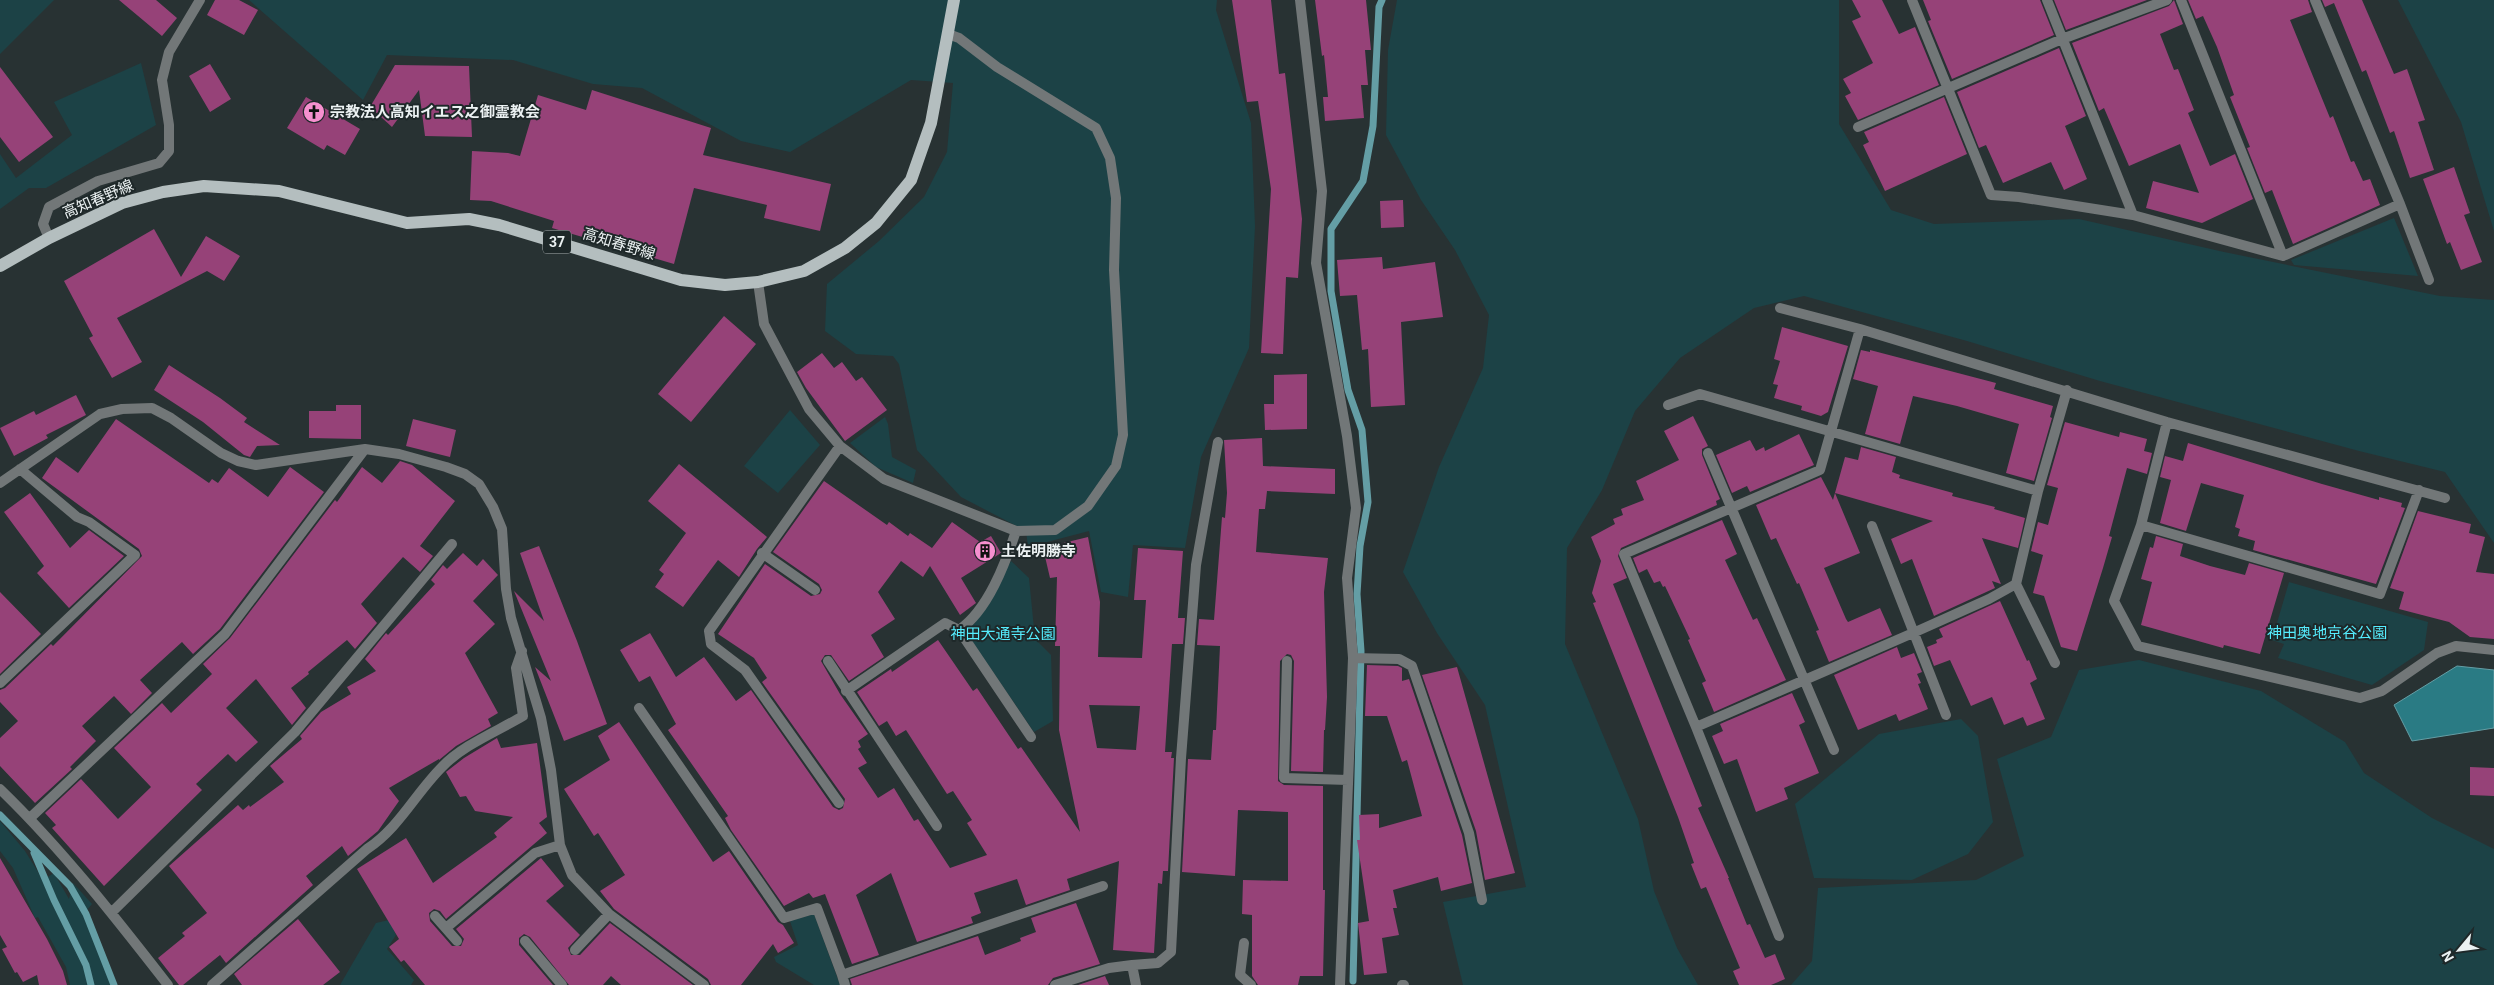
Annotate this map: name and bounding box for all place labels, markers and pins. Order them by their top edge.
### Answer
church icon: 宗教法人高知イエス之御霊教会 [302,100,326,124]
place label: 宗教法人高知イエス之御霊教会 [330,103,540,121]
building icon: 土佐明勝寺 [973,539,997,563]
place label: 土佐明勝寺 [1001,542,1076,560]

